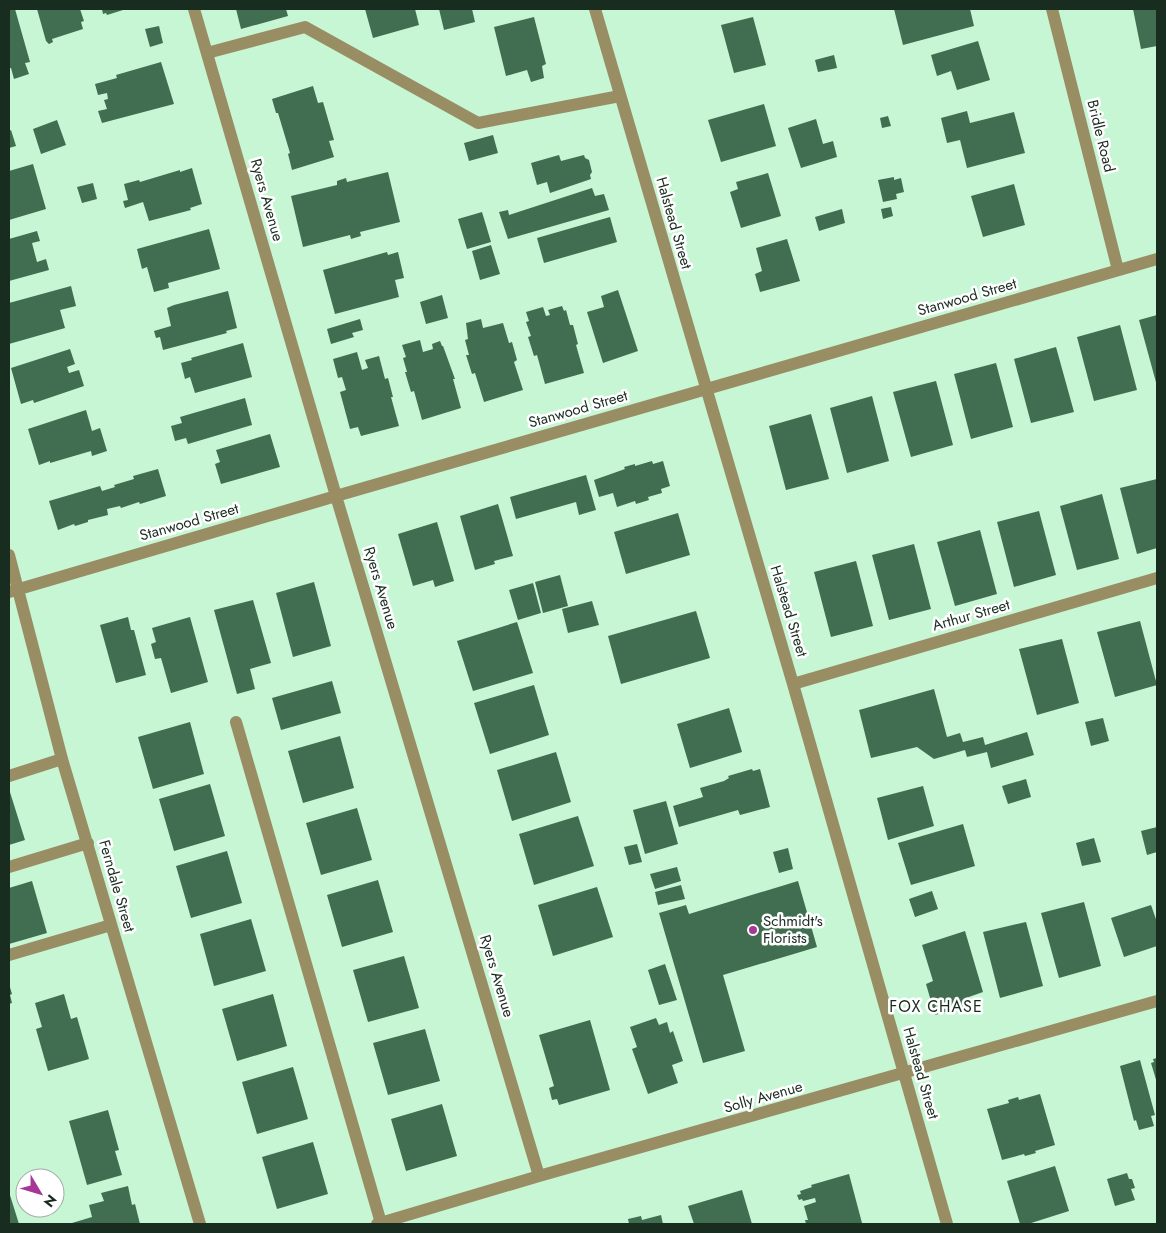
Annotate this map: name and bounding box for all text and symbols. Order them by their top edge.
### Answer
street label: Bridle Road [1081,97,1121,175]
street label: Ryers Avenue [245,156,289,244]
street label: Halstead Street [650,174,698,272]
street label: Stanwood Street [915,272,1019,322]
street label: Stanwood Street [526,384,630,434]
street label: Stanwood Street [137,497,241,547]
street label: Ryers Avenue [358,544,404,632]
street label: Halstead Street [765,562,813,660]
street label: Arthur Street [930,593,1013,637]
street label: Ferndale Street [93,837,141,935]
place label: Schmidt's Florists [763,910,823,949]
marker: Schmidt's Florists [747,924,759,936]
street label: Ryers Avenue [474,932,520,1020]
district label: FOX CHASE [889,995,983,1018]
street label: Halstead Street [897,1024,945,1122]
street label: Solly Avenue [721,1075,805,1119]
north arrow [15,1168,65,1218]
text: N [39,1190,62,1212]

